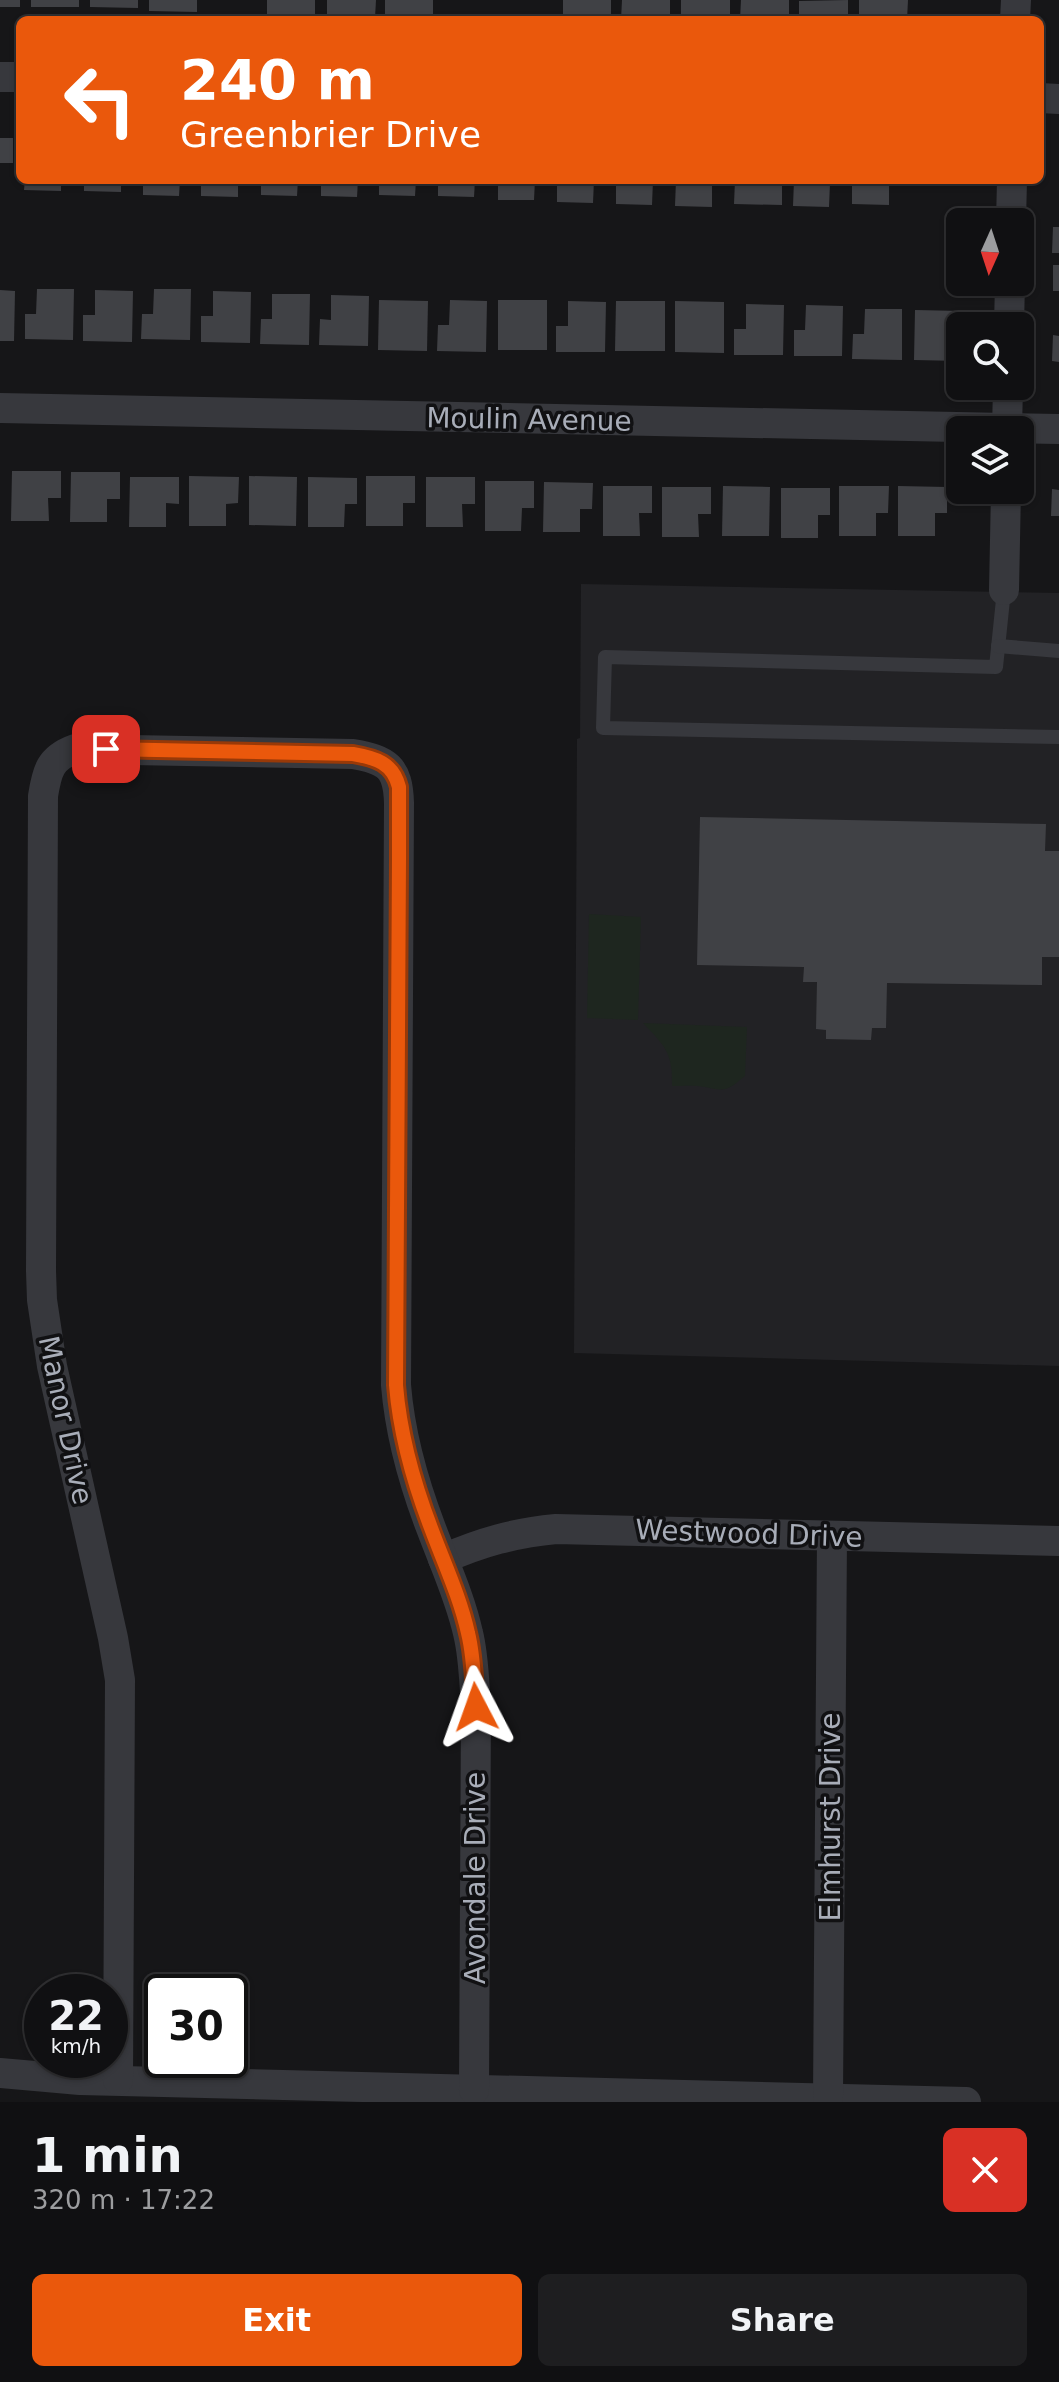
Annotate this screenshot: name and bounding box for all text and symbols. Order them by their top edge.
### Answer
text: 240 m [180,47,375,112]
icon: left [48,48,152,152]
text: Greenbrier Drive [180,114,481,155]
north arrow [946,208,1034,296]
map controls [946,208,1034,504]
button: search [946,312,1034,400]
street label: Moulin Avenue [426,401,632,438]
button: layers [946,416,1034,504]
pin [72,715,140,783]
icon: arrive [84,727,128,771]
street label: Manor Drive [32,1333,99,1507]
street label: Westwood Drive [635,1513,863,1554]
position arrow [434,1665,518,1749]
street label: Elmhurst Drive [814,1713,847,1921]
street label: Avondale Drive [459,1772,492,1984]
speed limit sign: 30 [144,1974,248,2078]
text: 22 [48,1993,104,2039]
text: km/h [51,2034,101,2058]
text: 1 min [32,2127,183,2183]
button: close [943,2128,1027,2212]
text: 320 m · 17:22 [32,2185,215,2215]
button: Exit [32,2274,522,2366]
button: Share [538,2274,1027,2366]

